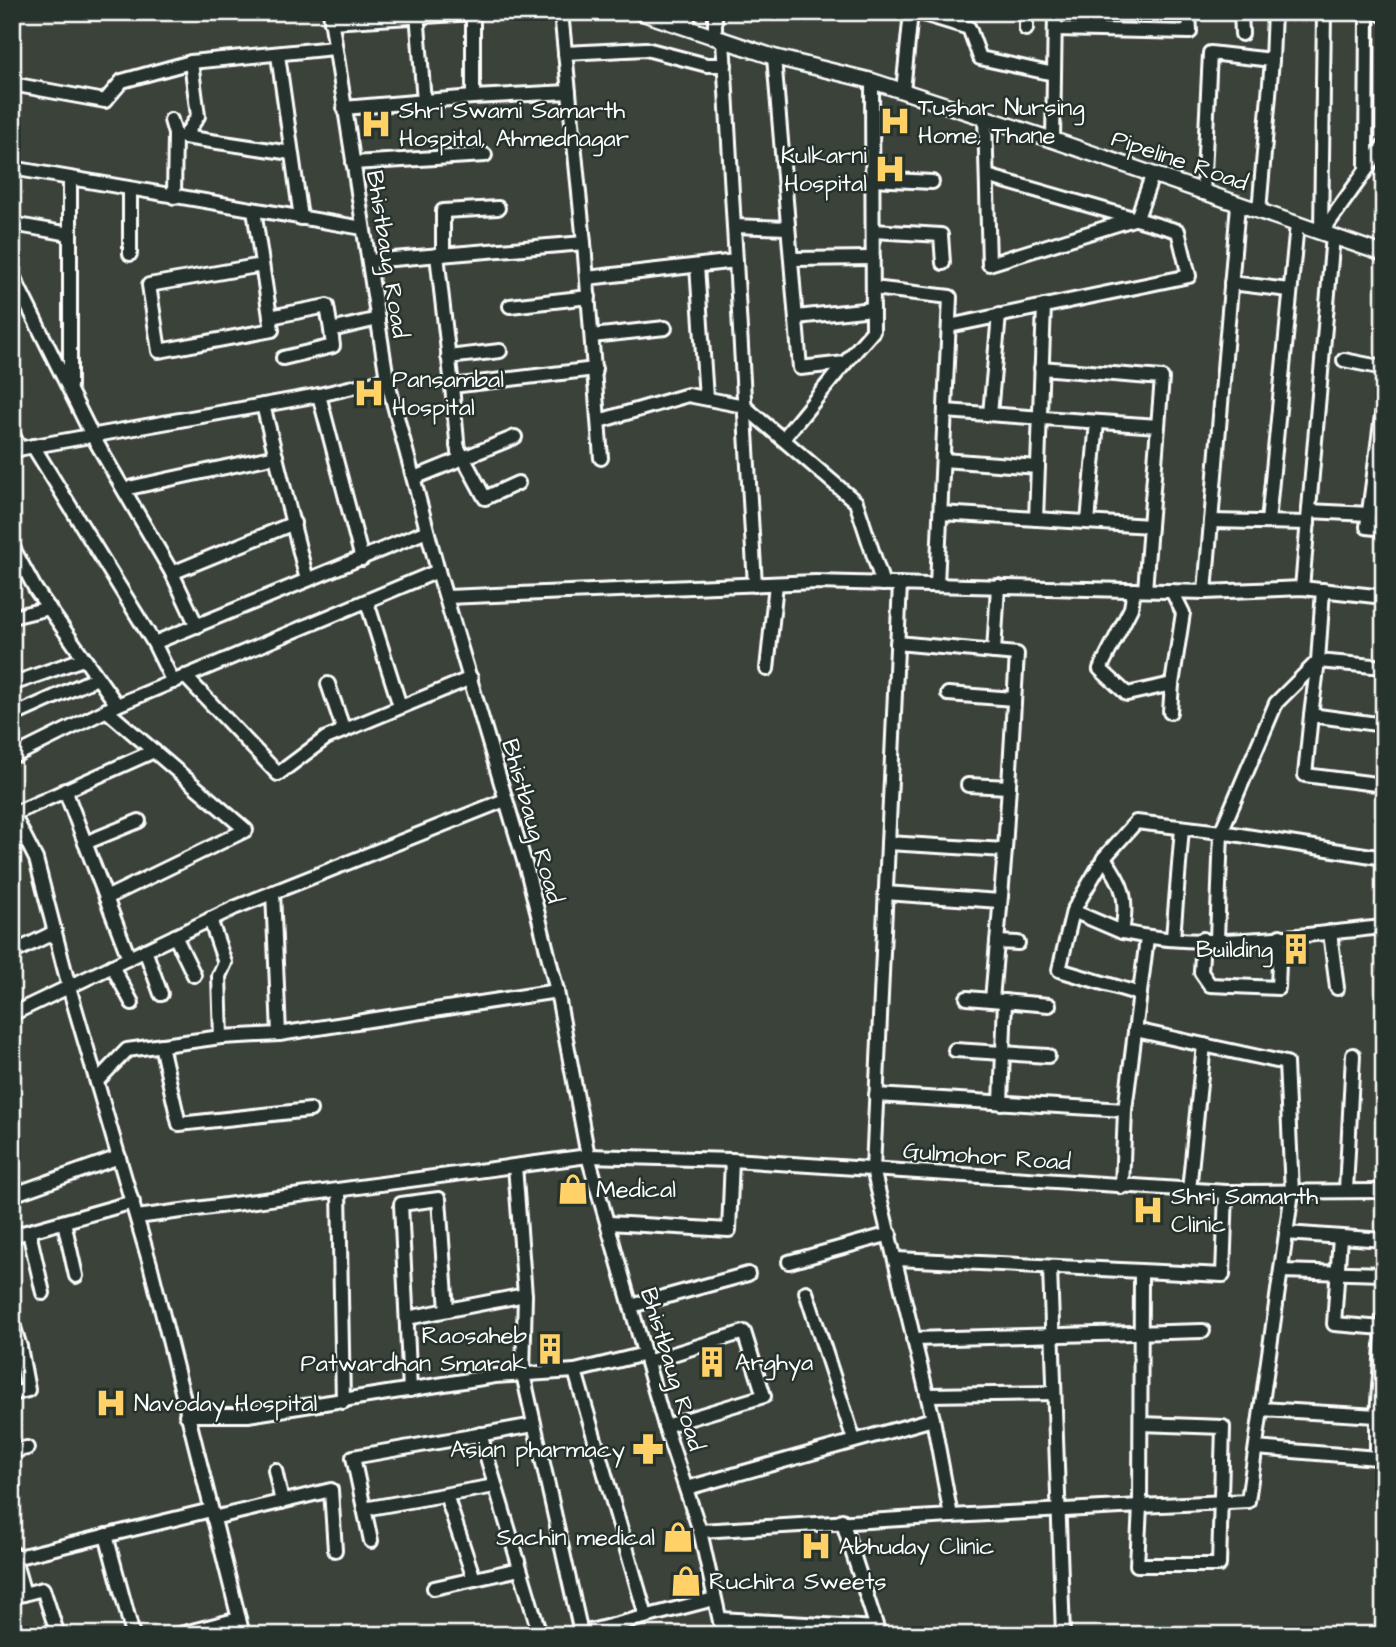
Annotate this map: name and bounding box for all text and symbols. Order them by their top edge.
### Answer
place label: Tushar Nursing Home, Thane [918,91,1085,153]
place label: Shri Swami Samarth Hospital, Ahmednagar [399,94,629,157]
hospital icon: Tushar Nursing Home, Thane [878,104,912,138]
hospital icon: Shri Swami Samarth Hospital, Ahmednagar [359,107,393,141]
street label: Pipeline Road [1107,122,1253,200]
place label: Kulkarni Hospital [781,139,867,201]
hospital icon: Kulkarni Hospital [873,152,907,186]
street label: Bhistbaug Road [356,168,417,341]
place label: Pansambal Hospital [392,363,504,425]
hospital icon: Pansambal Hospital [352,376,386,410]
street label: Bhistbaug Road [491,735,572,908]
building icon: Building [1279,932,1313,966]
place label: Building [1196,933,1273,968]
street label: Gulmohor Road [902,1134,1072,1180]
shop icon: Medical [556,1172,590,1206]
place label: Medical [596,1173,676,1207]
place label: Shri Samarth Clinic [1171,1180,1318,1242]
hospital icon: Shri Samarth Clinic [1131,1193,1165,1227]
street label: Bhistbaug Road [630,1283,713,1456]
place label: Raosaheb Patwardhan Smarak [300,1319,528,1381]
building icon: Raosaheb Patwardhan Smarak [533,1332,567,1366]
building icon: Arghya [695,1345,729,1379]
place label: Arghya [735,1346,813,1381]
hospital icon: Navoday Hospital [94,1386,128,1420]
place label: Navoday Hospital [134,1387,317,1422]
pharmacy icon: Asian pharmacy [631,1432,665,1466]
place label: Asian pharmacy [450,1433,625,1468]
shop icon: Sachin medical [661,1520,695,1554]
place label: Sachin medical [496,1521,655,1555]
hospital icon: Abhuday Clinic [799,1529,833,1563]
place label: Abhuday Clinic [839,1530,994,1565]
shop icon: Ruchira Sweets [669,1564,703,1598]
place label: Ruchira Sweets [709,1565,887,1599]

